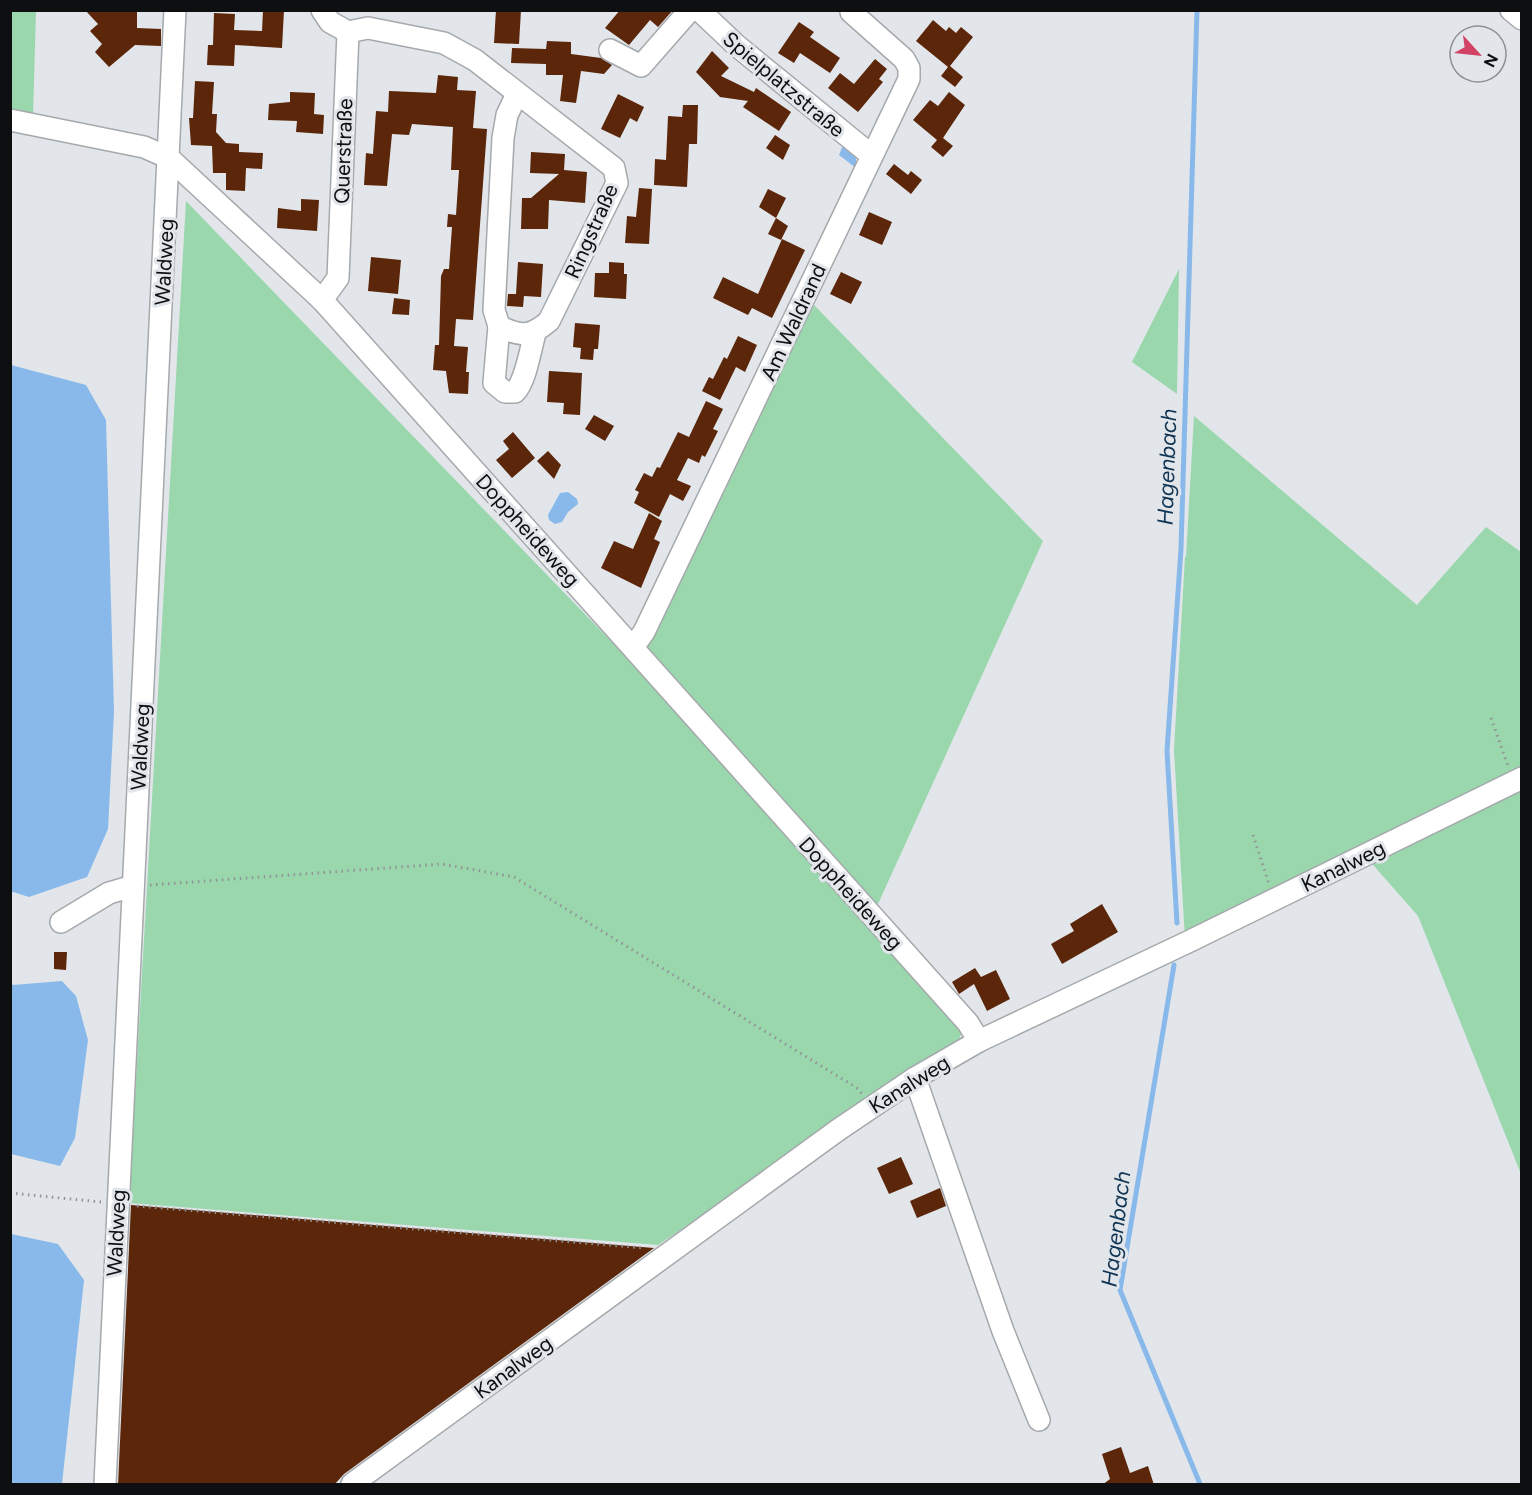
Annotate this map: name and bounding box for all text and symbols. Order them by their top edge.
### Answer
north arrow [1448,24,1508,84]
street label: Spielplatzstraße [718,26,850,142]
text: N [1480,51,1502,70]
street label: Querstraße [329,98,357,204]
street label: Ringstraße [559,180,623,282]
street label: Waldweg [149,218,179,306]
street label: Am Waldrand [755,260,831,384]
water label: Hagenbach [1151,408,1183,526]
street label: Doppheideweg [471,468,585,592]
street label: Waldweg [125,703,155,791]
street label: Doppheideweg [794,831,908,955]
street label: Kanalweg [1297,835,1389,897]
street label: Kanalweg [864,1049,954,1119]
water label: Hagenbach [1095,1169,1137,1289]
street label: Waldweg [101,1189,131,1277]
street label: Kanalweg [469,1330,557,1404]

